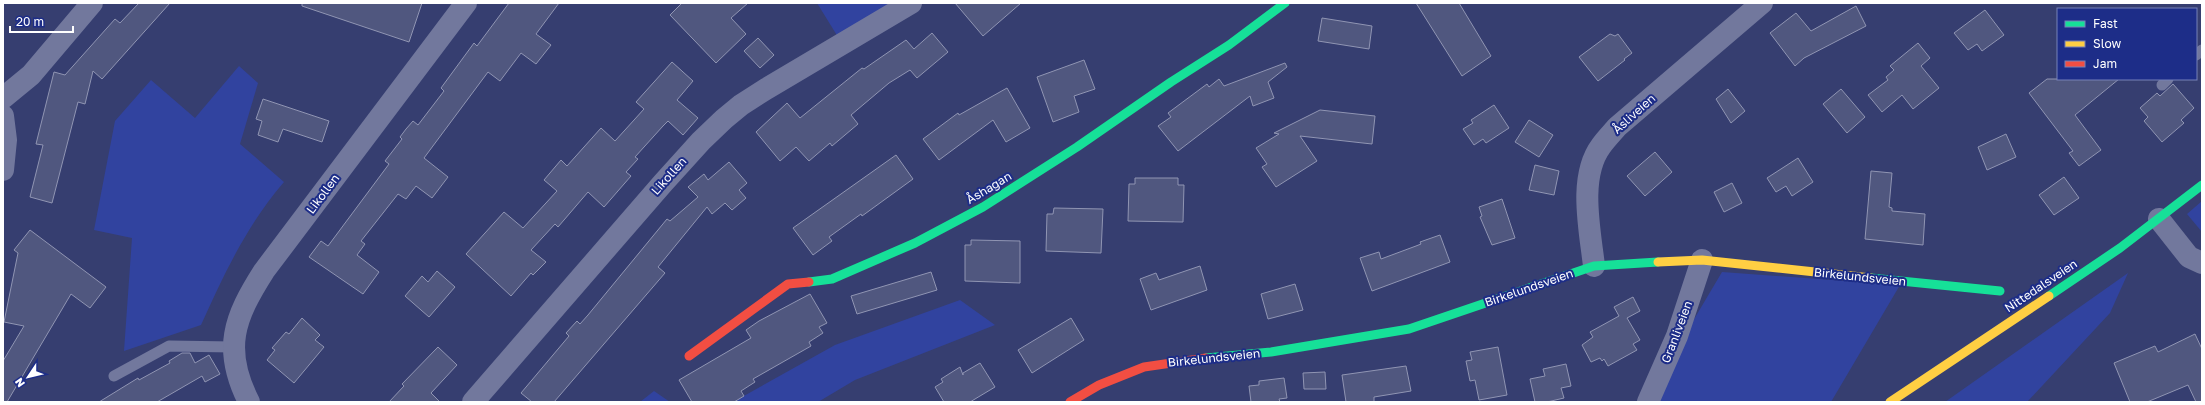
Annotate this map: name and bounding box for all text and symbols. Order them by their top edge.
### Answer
scale bar [10,8,73,34]
legend [2057,8,2197,80]
text: 20 m [16,14,44,29]
text: Fast [2093,16,2118,31]
text: Slow [2093,36,2121,51]
text: Jam [2093,56,2117,71]
street label: Åsliveien [1609,91,1658,137]
street label: Likollen [648,154,689,198]
street label: Åshagan [963,168,1014,207]
street label: Likollen [303,171,342,216]
street label: Nittedalsveien [2002,256,2080,315]
street label: Birkelundsveien [1813,264,1907,289]
street label: Birkelundsveien [1483,265,1575,310]
street label: Granliveien [1658,299,1695,365]
street label: Birkelundsveien [1167,345,1261,370]
north arrow [8,357,48,397]
text: N [12,376,27,390]

